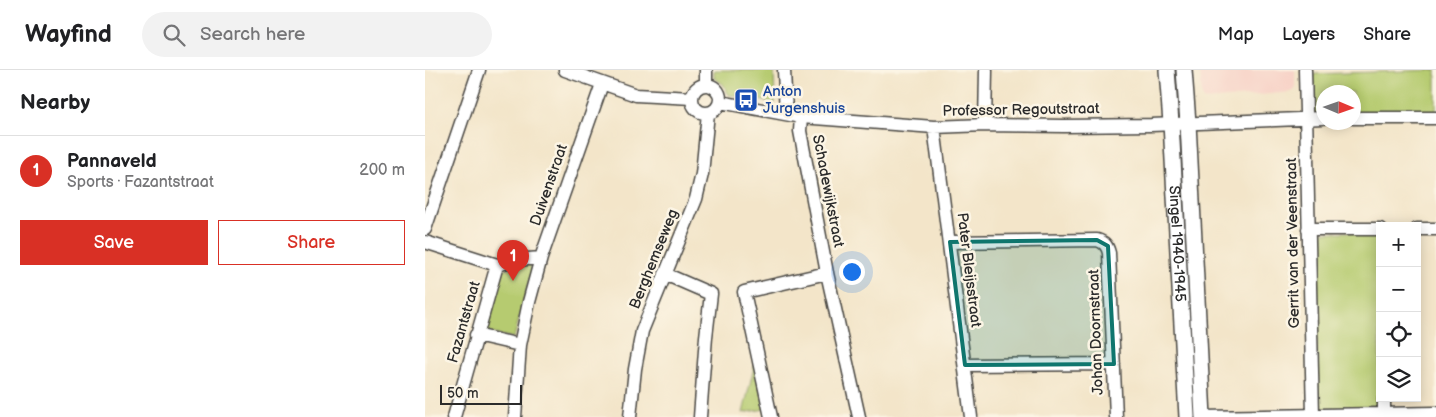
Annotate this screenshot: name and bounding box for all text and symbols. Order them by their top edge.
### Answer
search box [142,12,492,57]
text: Wayfind [25,20,112,49]
icon: search [160,21,188,49]
text: Search here [200,23,305,46]
text: Map [1218,24,1254,45]
text: Layers [1282,24,1335,45]
text: Share [1363,24,1411,45]
place label: Anton Jurgenshuis [763,82,846,118]
north arrow [1316,85,1361,130]
bus stop icon: Anton Jurgenshuis [733,87,759,113]
text: Nearby [20,90,90,115]
street label: Professor Regoutstraat [942,99,1100,121]
street label: Schadewijkstraat [808,133,848,249]
street label: Duivenstraat [526,141,572,228]
text: Pannaveld [67,150,157,173]
street label: Gerrit van der Veenstraat [1282,157,1304,329]
text: 1 [33,161,39,180]
text: 200 m [359,161,405,180]
text: Sports · Fazantstraat [67,173,214,192]
street label: Singel 1940-1945 [1165,185,1190,302]
street label: Berghemseweg [625,206,683,312]
street label: Pater Bleijsstraat [953,212,986,329]
button: Save [20,220,208,265]
button: Share [218,220,405,265]
map controls [1376,222,1421,402]
button: + [1376,222,1421,267]
pin: 1 [497,240,529,281]
your location [839,259,865,285]
button: − [1376,267,1421,312]
street label: Johan Doornstraat [1084,268,1108,395]
street label: Fazantstraat [443,279,485,365]
button: locate [1376,312,1421,357]
button: layers [1376,357,1421,402]
scale bar [440,382,523,405]
text: 50 m [447,385,479,402]

